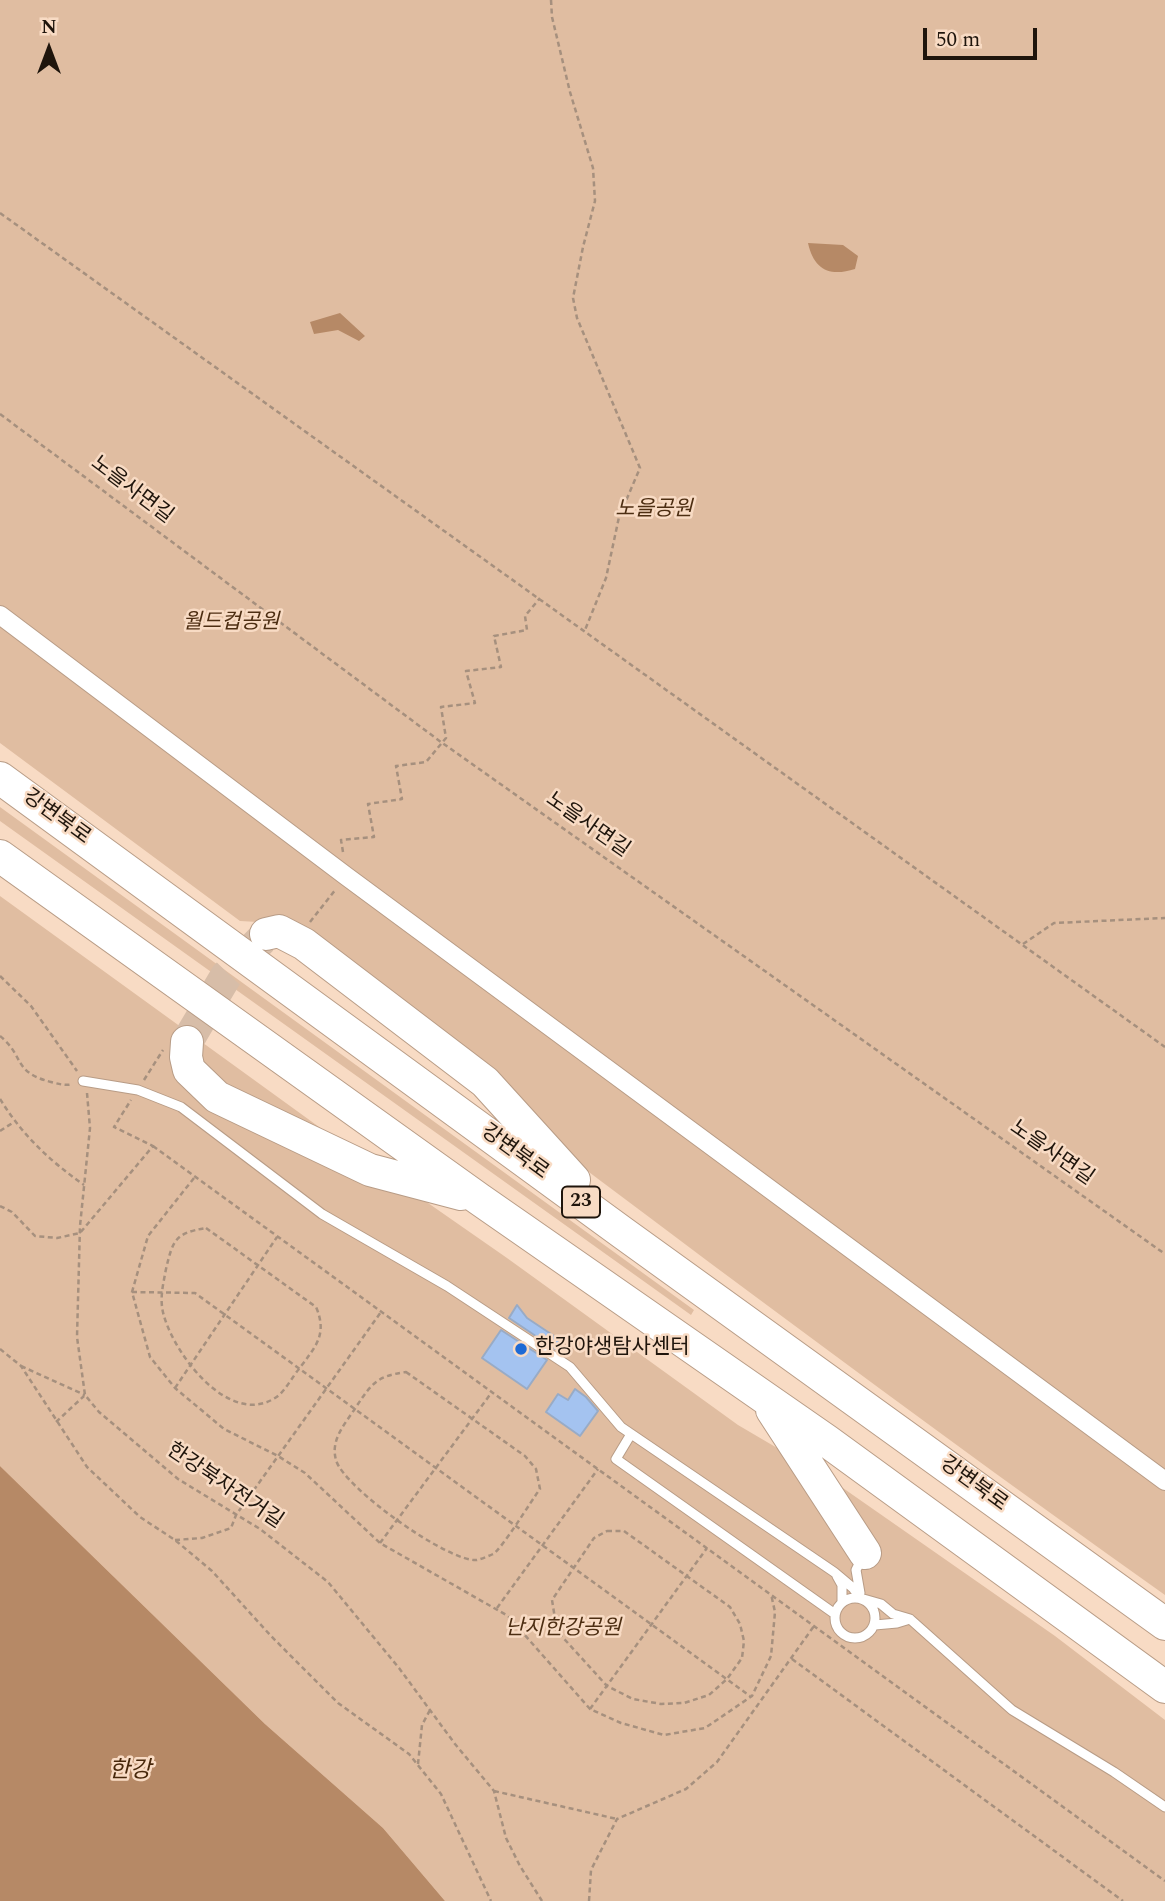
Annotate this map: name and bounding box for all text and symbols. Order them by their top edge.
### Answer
text: N [41,13,57,42]
north arrow [14,14,84,84]
scale bar [927,14,1041,58]
text: 50 m [936,24,980,56]
street label: 노을사면길 [85,452,177,530]
park label: 노을공원 [615,498,693,524]
park label: 월드컵공원 [183,611,279,637]
street label: 강변북로 [17,785,95,851]
street label: 노을사면길 [540,788,634,864]
street label: 노을사면길 [1004,1116,1098,1192]
street label: 강변북로 [475,1120,553,1186]
road number: 23 [562,1186,600,1218]
place label: 한강야생탐사센터 [535,1336,690,1362]
marker: 한강야생탐사센터 [513,1341,529,1357]
street label: 한강북자전거길 [161,1439,287,1535]
street label: 강변북로 [934,1452,1012,1518]
park label: 난지한강공원 [505,1617,621,1643]
water label: 한강 [109,1758,151,1786]

